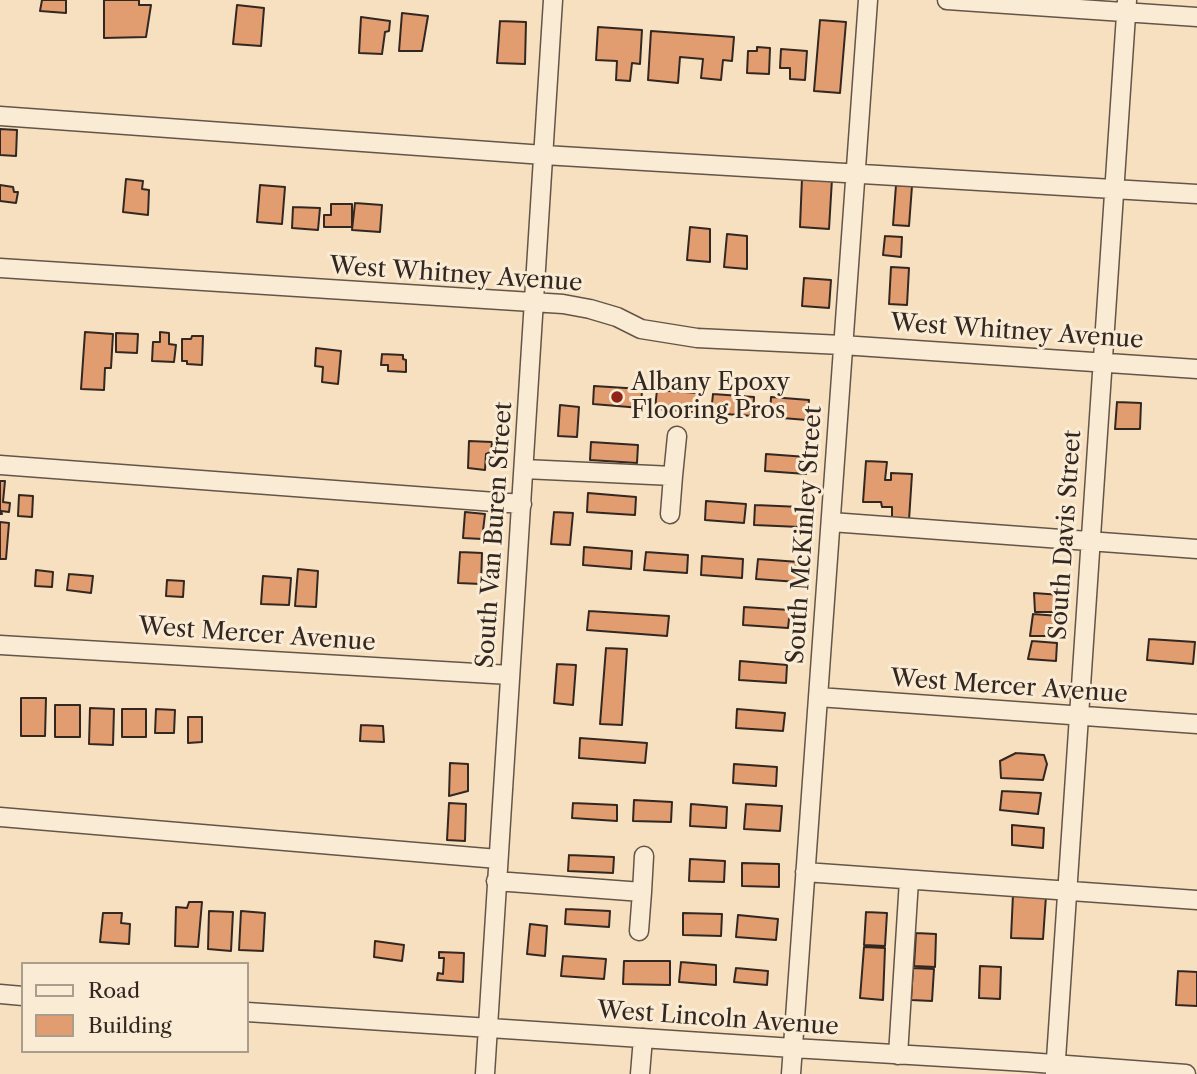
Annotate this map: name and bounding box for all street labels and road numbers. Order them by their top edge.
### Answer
street label: West Whitney Avenue [328,252,584,298]
street label: West Whitney Avenue [889,309,1145,355]
street label: South Van Buren Street [471,401,519,669]
street label: South McKinley Street [782,405,828,665]
street label: South Davis Street [1044,429,1088,641]
street label: West Mercer Avenue [137,612,377,658]
street label: West Mercer Avenue [889,664,1129,710]
street label: West Lincoln Avenue [596,996,840,1042]

